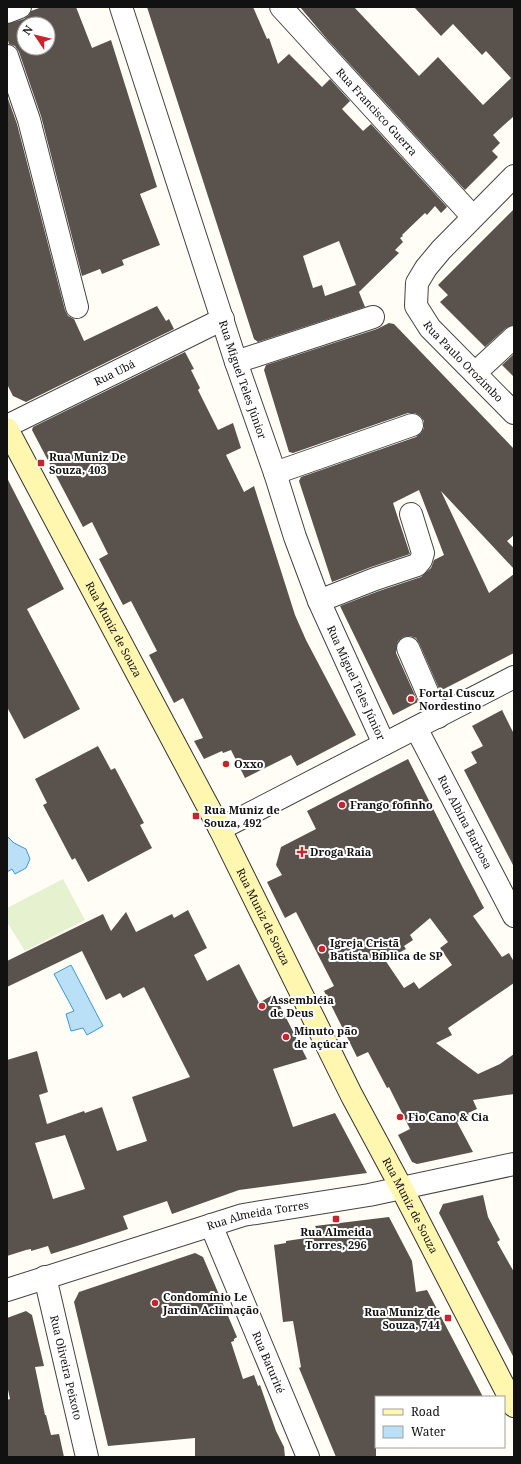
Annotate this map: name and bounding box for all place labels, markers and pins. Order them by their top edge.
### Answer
place label: Rua Muniz De Souza, 403 [49,449,126,477]
marker: Rua Muniz De Souza, 403 [36,458,46,468]
place label: Fortal Cuscuz Nordestino [419,685,495,713]
marker: Fortal Cuscuz Nordestino [406,694,416,704]
place label: Oxxo [234,756,264,771]
marker: Oxxo [221,759,231,769]
place label: Frango fofinho [350,797,433,812]
marker: Frango fofinho [337,800,347,810]
place label: Rua Muniz de Souza, 492 [204,802,280,830]
marker: Rua Muniz de Souza, 492 [191,811,201,821]
place label: Droga Raia [310,844,372,859]
marker: Droga Raia [297,847,307,857]
place label: Igreja Cristã Batista Bíblica de SP [330,935,443,963]
marker: Igreja Cristã Batista Bíblica de SP [317,944,327,954]
place label: Assembléia de Deus [270,992,334,1020]
marker: Assembléia de Deus [257,1001,267,1011]
place label: Minuto pão de açúcar [294,1023,358,1051]
marker: Minuto pão de açúcar [281,1032,291,1042]
place label: Fio Cano & Cia [408,1109,489,1124]
marker: Fio Cano & Cia [395,1112,405,1122]
marker: Rua Almeida Torres, 296 [331,1214,341,1224]
place label: Rua Almeida Torres, 296 [300,1224,372,1252]
place label: Condomínio Le Jardin Aclimação [162,1289,259,1317]
marker: Condomínio Le Jardin Aclimação [150,1298,160,1308]
place label: Rua Muniz de Souza, 744 [364,1304,440,1332]
marker: Rua Muniz de Souza, 744 [443,1313,453,1323]

